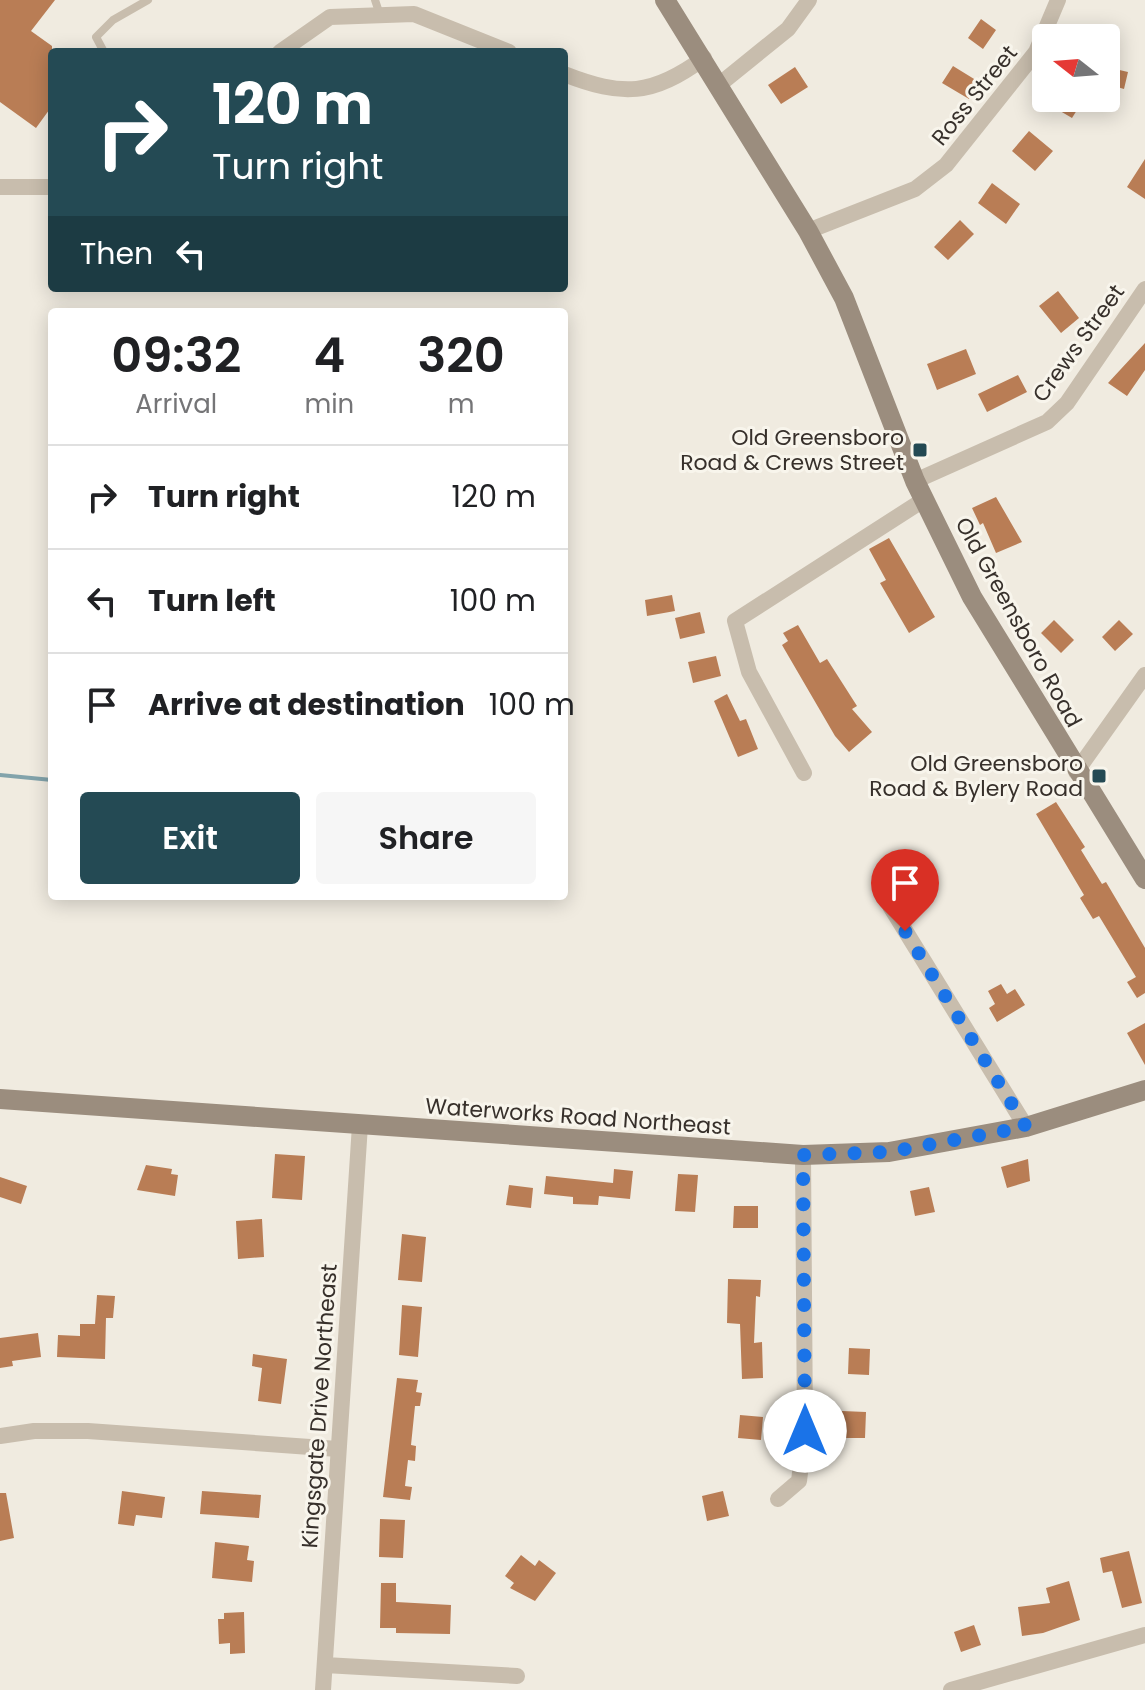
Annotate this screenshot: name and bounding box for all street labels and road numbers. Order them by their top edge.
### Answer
street label: Ross Street [924,39,1024,152]
street label: Crews Street [1025,278,1132,408]
street label: Old Greensboro Road [948,512,1089,733]
street label: Waterworks Road Northeast [424,1090,732,1143]
street label: Kingsgate Drive Northeast [294,1263,345,1549]

